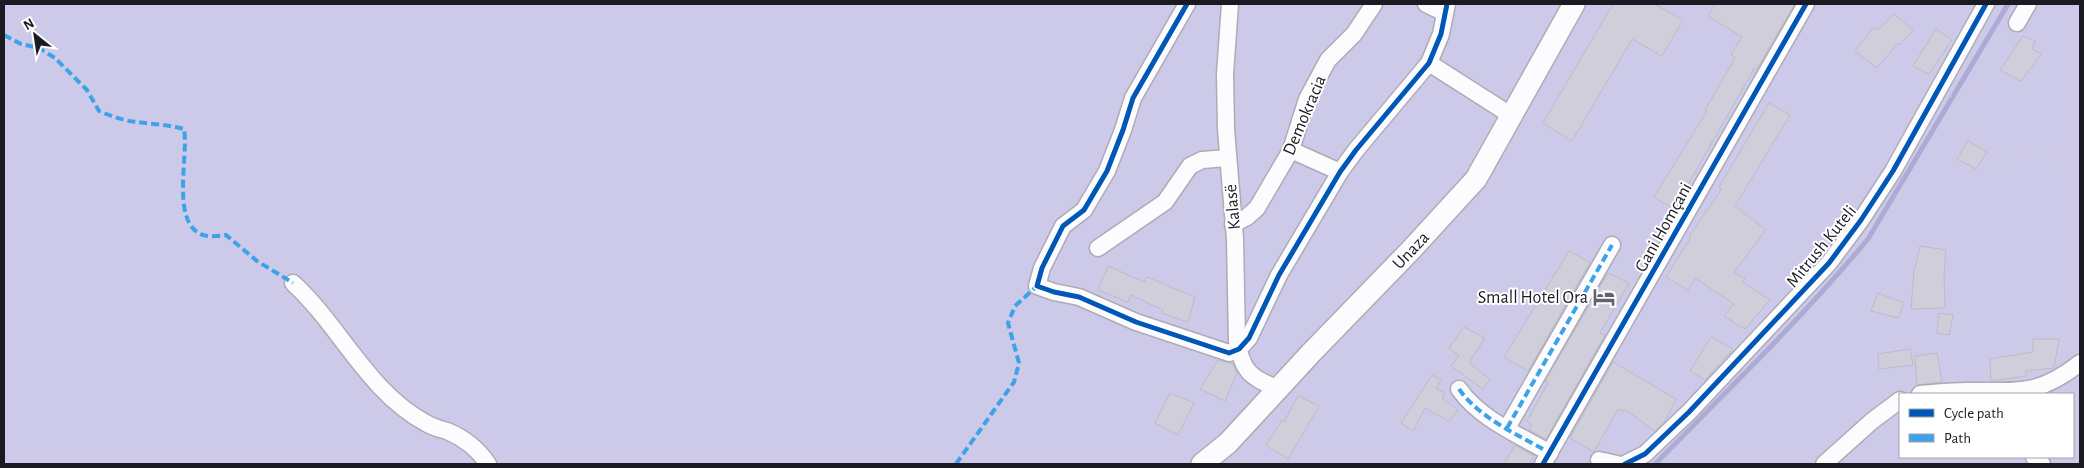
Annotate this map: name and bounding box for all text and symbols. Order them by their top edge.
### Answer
north arrow [10,10,60,60]
text: N [21,16,37,33]
street label: Demokracia [1280,73,1330,158]
street label: Gani Homçani [1632,180,1696,275]
street label: Kalasë [1222,183,1244,230]
street label: Mitrush Kuteli [1783,202,1860,291]
street label: Unaza [1390,229,1433,273]
hotel icon: Small Hotel Ora [1591,284,1617,310]
place label: Small Hotel Ora [1478,289,1588,307]
legend [1899,393,2074,458]
text: Cycle path [1944,406,2004,421]
text: Path [1944,431,1971,446]

